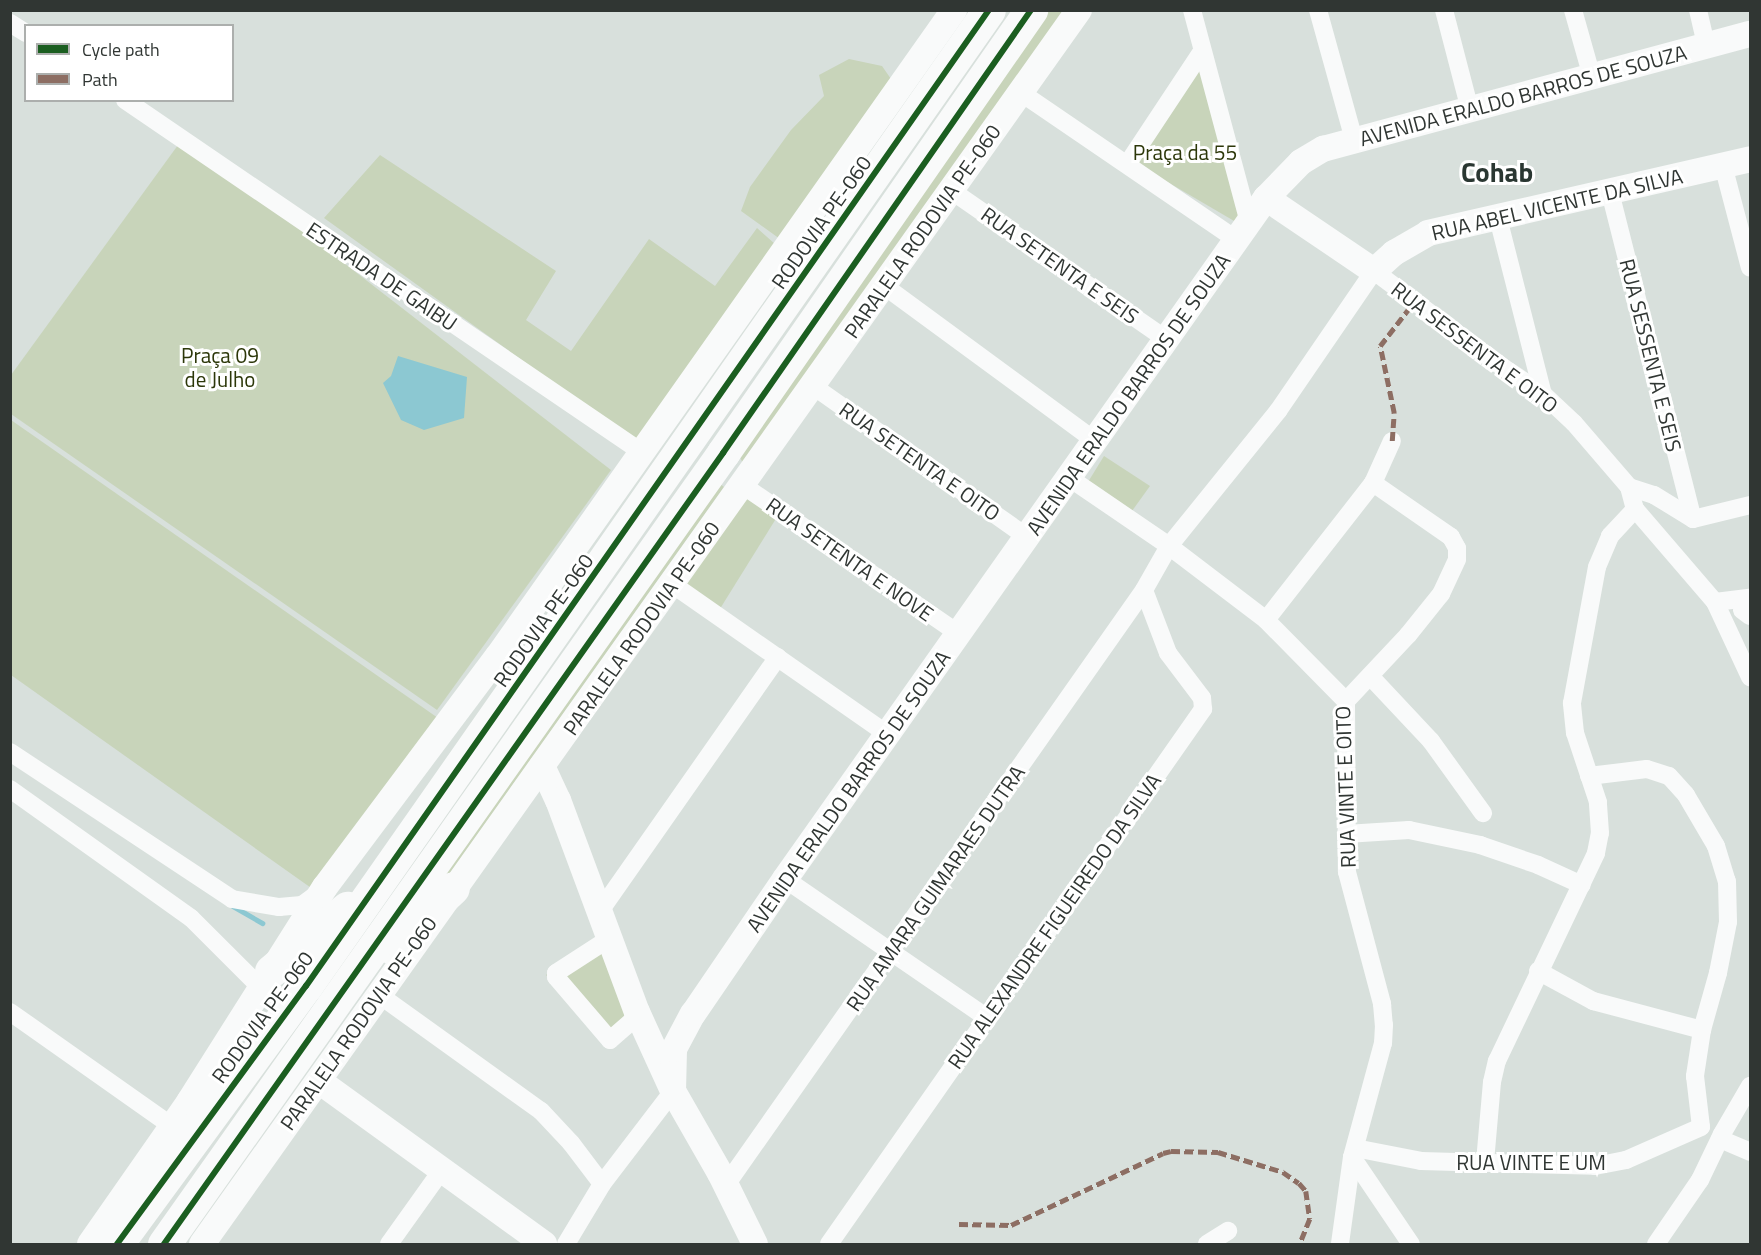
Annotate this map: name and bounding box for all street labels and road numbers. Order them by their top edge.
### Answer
street label: AVENIDA ERALDO BARROS DE SOUZA [1357,39,1689,151]
street label: PARALELA RODOVIA PE-060 [839,119,1005,343]
street label: RODOVIA PE-060 [766,151,876,293]
street label: RUA ABEL VICENTE DA SILVA [1429,163,1685,245]
street label: RUA SETENTA E SEIS [976,201,1144,329]
street label: ESTRADA DE GAIBU [302,216,462,336]
street label: AVENIDA ERALDO BARROS DE SOUZA [1021,248,1235,540]
street label: RUA SESSENTA E SEIS [1615,256,1687,454]
street label: RUA SESSENTA E OITO [1387,276,1563,418]
street label: RUA SETENTA E OITO [835,396,1005,526]
street label: RUA SETENTA E NOVE [762,492,938,626]
street label: PARALELA RODOVIA PE-060 [558,516,724,740]
street label: RODOVIA PE-060 [488,549,598,691]
street label: AVENIDA ERALDO BARROS DE SOUZA [741,645,955,937]
street label: RUA VINTE E OITO [1330,706,1360,868]
street label: RUA AMARA GUIMARAES DUTRA [840,760,1030,1016]
street label: RUA ALEXANDRE FIGUEIREDO DA SILVA [942,768,1166,1074]
street label: PARALELA RODOVIA PE-060 [275,911,441,1135]
street label: RODOVIA PE-060 [206,946,318,1088]
street label: RUA VINTE E UM [1456,1149,1606,1175]

